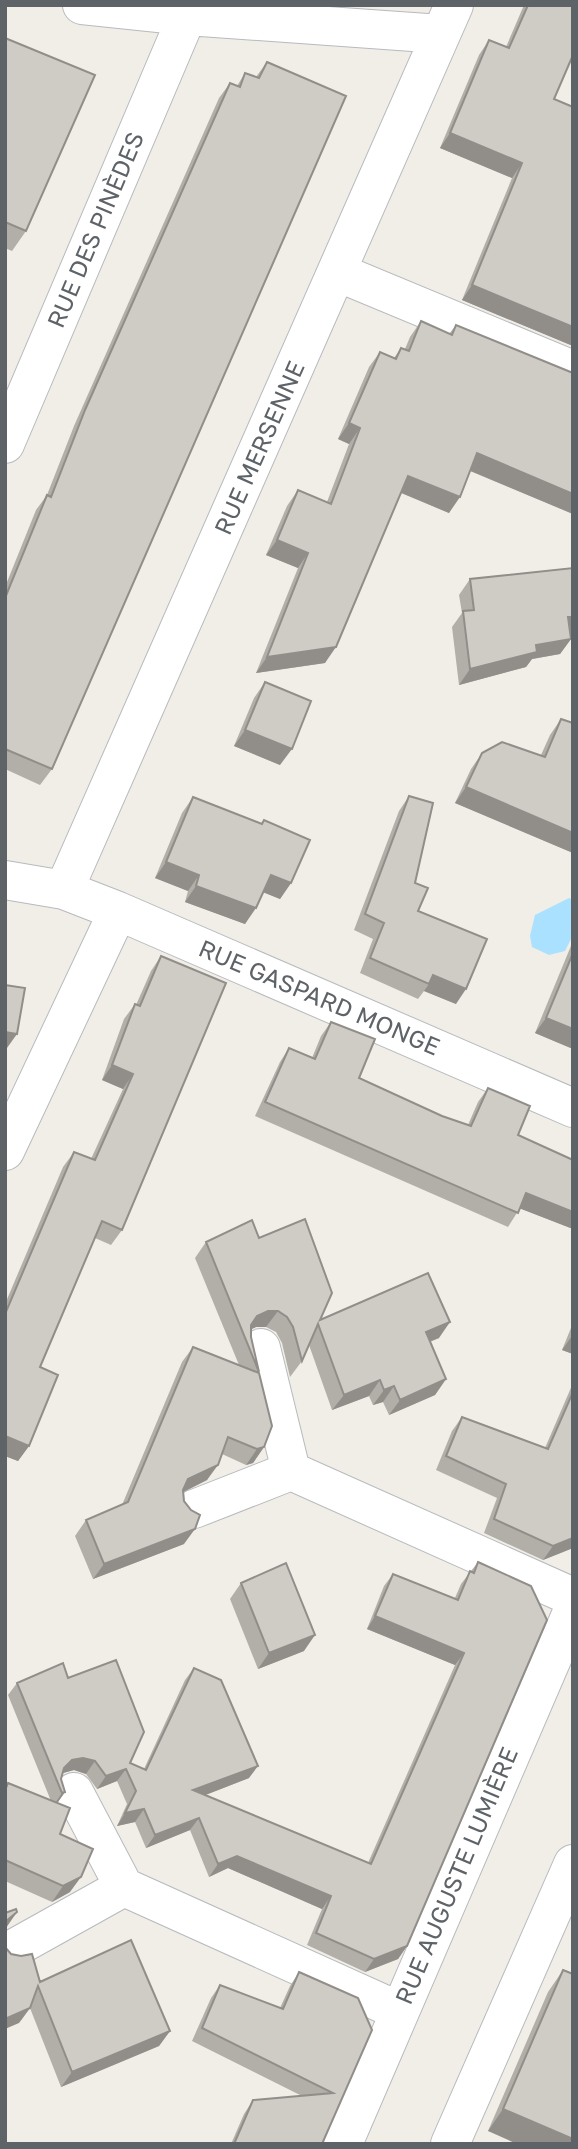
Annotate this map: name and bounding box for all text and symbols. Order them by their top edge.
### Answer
street label: RUE DES PINÈDES [40,127,149,332]
street label: RUE MERSENNE [207,356,310,539]
street label: RUE GASPARD MONGE [195,933,445,1061]
street label: RUE AUGUSTE LUMIÈRE [388,1743,523,2008]

